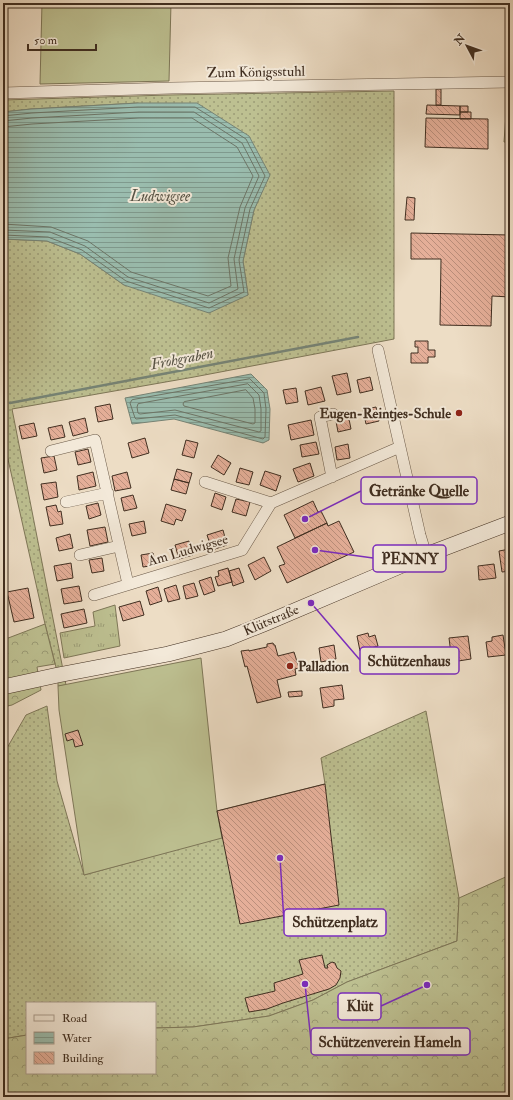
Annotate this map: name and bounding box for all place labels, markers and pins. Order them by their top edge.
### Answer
place label: Eugen-Reintjes-Schule [319,405,451,423]
marker: Eugen-Reintjes-Schule [454,408,464,418]
callout: Getränke Quelle [361,477,477,504]
callout: PENNY [373,545,446,572]
callout: Schützenhaus [360,647,459,674]
place label: Palladion [298,658,350,675]
marker: Palladion [285,661,295,671]
callout: Schützenplatz [284,909,386,936]
callout: Klüt [338,993,381,1020]
callout: Schützenverein Hameln [311,1028,470,1055]

